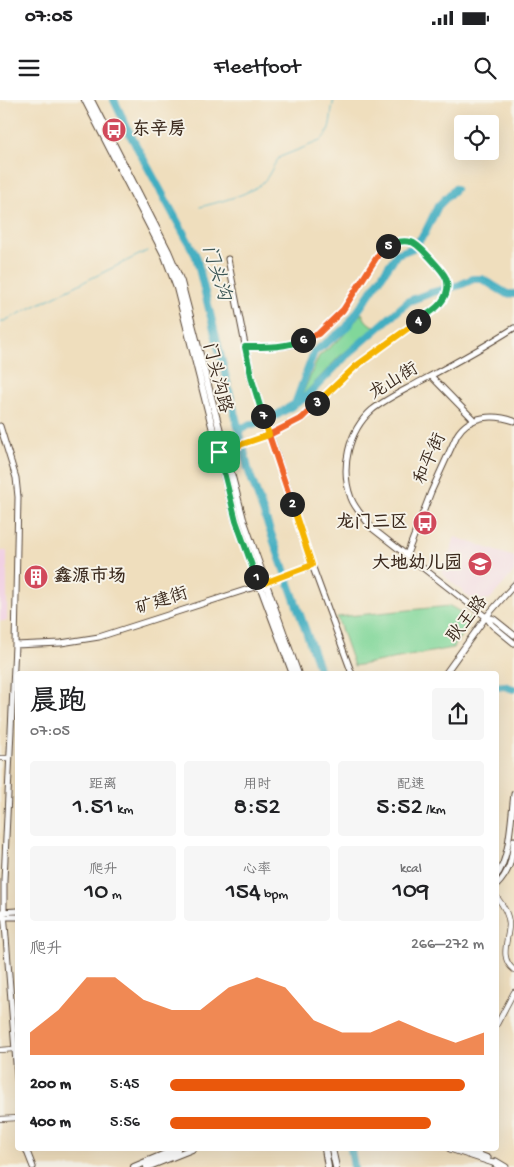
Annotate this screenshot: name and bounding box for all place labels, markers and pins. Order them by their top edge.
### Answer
bus stop icon: 东辛房 [101,117,127,143]
place label: 东辛房 [132,119,186,141]
pin: 5 [376,234,400,258]
pin: 4 [406,308,430,334]
pin: 6 [290,328,316,352]
pin: 3 [304,390,330,416]
pin: 7 [250,404,276,428]
pin [198,431,240,473]
pin: 2 [280,492,304,516]
bus stop icon: 龙门三区 [412,510,438,536]
place label: 龙门三区 [336,512,408,534]
school or university icon: 大地幼儿园 [467,551,493,577]
place label: 大地幼儿园 [372,553,462,575]
building icon: 鑫源市场 [23,564,49,590]
pin: 1 [244,564,268,590]
place label: 鑫源市场 [54,566,126,588]

